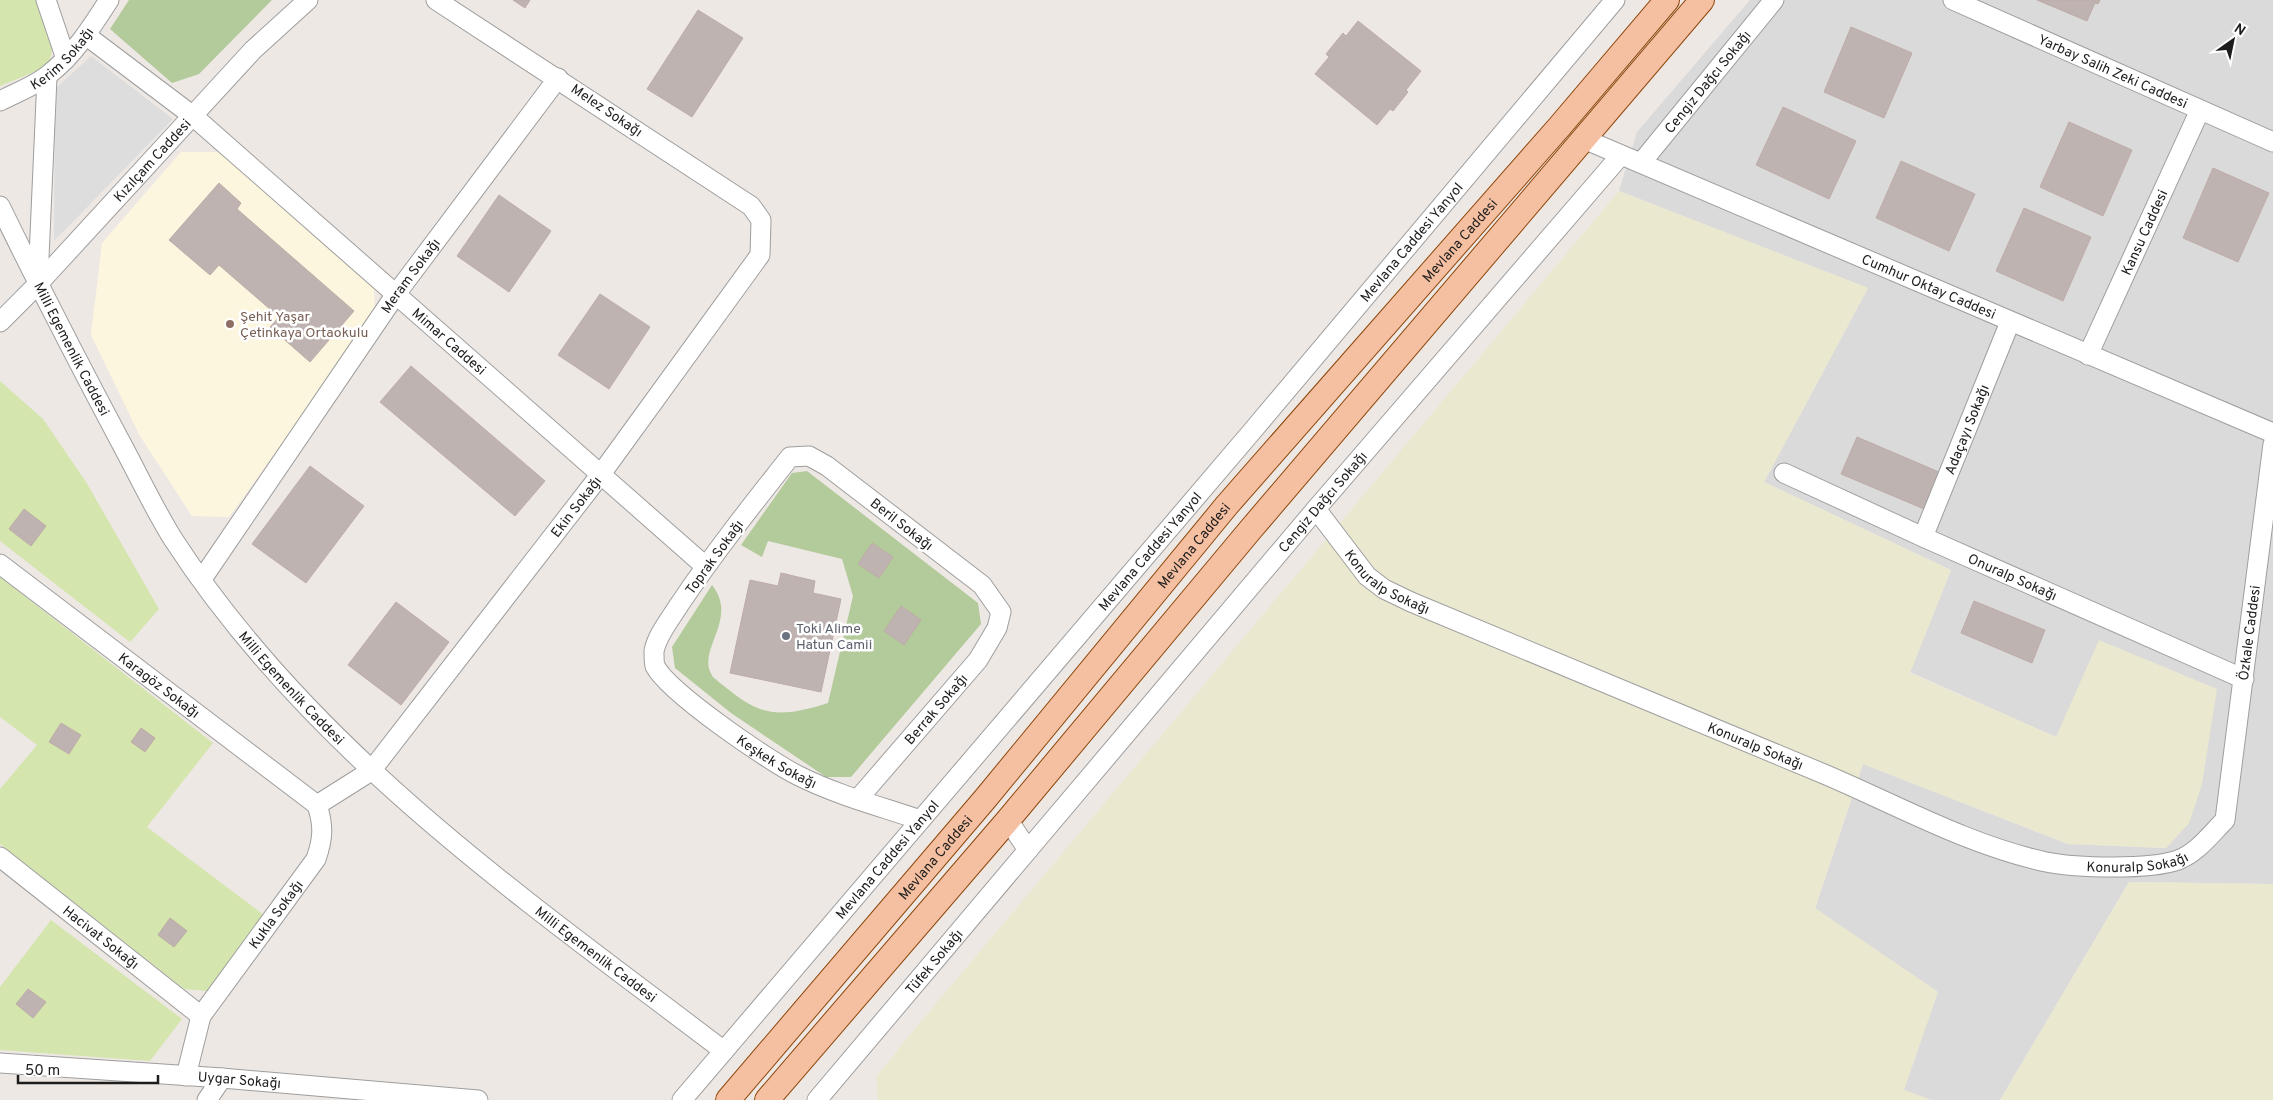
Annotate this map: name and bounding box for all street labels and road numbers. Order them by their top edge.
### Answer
street label: Kerim Sokağı [28,25,98,95]
street label: Cengiz Dağcı Sokağı [1662,28,1755,137]
street label: Yarbay Salih Zeki Caddesi [2035,32,2190,113]
street label: Melez Sokağı [567,81,645,141]
street label: Kızılçam Caddesi [111,116,195,206]
street label: Mevlana Caddesi Yanyol [1357,180,1467,306]
street label: Kansu Caddesi [2119,187,2172,278]
street label: Mevlana Caddesi [1420,196,1502,286]
street label: Meram Sokağı [378,236,445,317]
street label: Cumhur Oktay Caddesi [1859,251,1998,324]
street label: Milli Egemenlik Caddesi [29,280,112,419]
street label: Mimar Caddesi [408,305,489,379]
street label: Adaçayı Sokağı [1942,383,1994,478]
street label: Cengiz Dağcı Sokağı [1276,449,1372,557]
street label: Ekin Sokağı [548,473,606,541]
street label: Mevlana Caddesi Yanyol [1096,490,1206,615]
street label: Beril Sokağı [866,495,936,555]
street label: Mevlana Caddesi [1155,500,1235,593]
street label: Toprak Sokağı [683,517,748,598]
street label: Konuralp Sokağı [1340,547,1432,619]
street label: Onuralp Sokağı [1965,551,2059,605]
street label: Özkale Caddesi [2235,584,2265,682]
street label: Milli Egemenlik Caddesi [234,629,347,749]
street label: Karagöz Sokağı [114,650,202,723]
street label: Berrak Sokağı [902,671,972,749]
street label: Konuralp Sokağı [1705,720,1806,774]
street label: Keşkek Sokağı [733,732,819,793]
street label: Mevlana Caddesi Yanyol [833,798,943,923]
street label: Mevlana Caddesi [896,813,977,904]
street label: Konuralp Sokağı [2086,850,2192,877]
street label: Kukla Sokağı [246,877,308,953]
street label: Hacivat Sokağı [59,903,142,974]
street label: Milli Egemenlik Caddesi [531,904,659,1007]
street label: Tüfek Sokağı [903,926,967,999]
street label: Uygar Sokağı [197,1069,282,1093]

